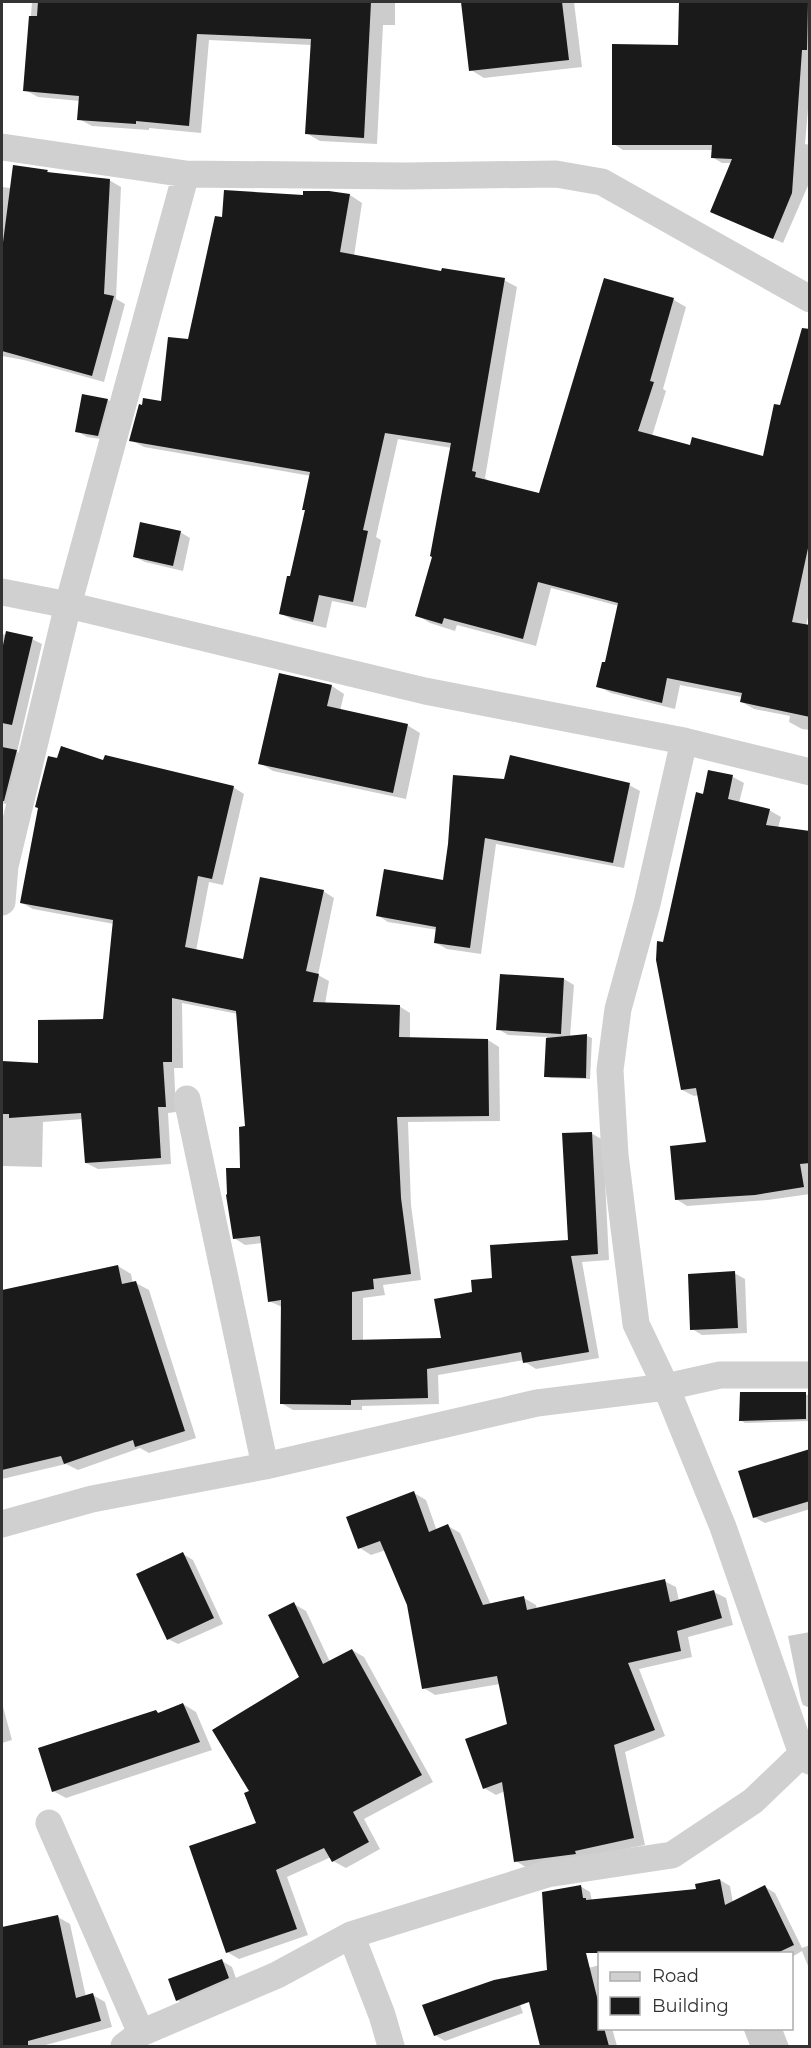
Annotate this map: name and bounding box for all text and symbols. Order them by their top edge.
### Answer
legend [598,1952,793,2030]
text: Road [652,1965,699,1987]
text: Building [652,1995,729,2017]

